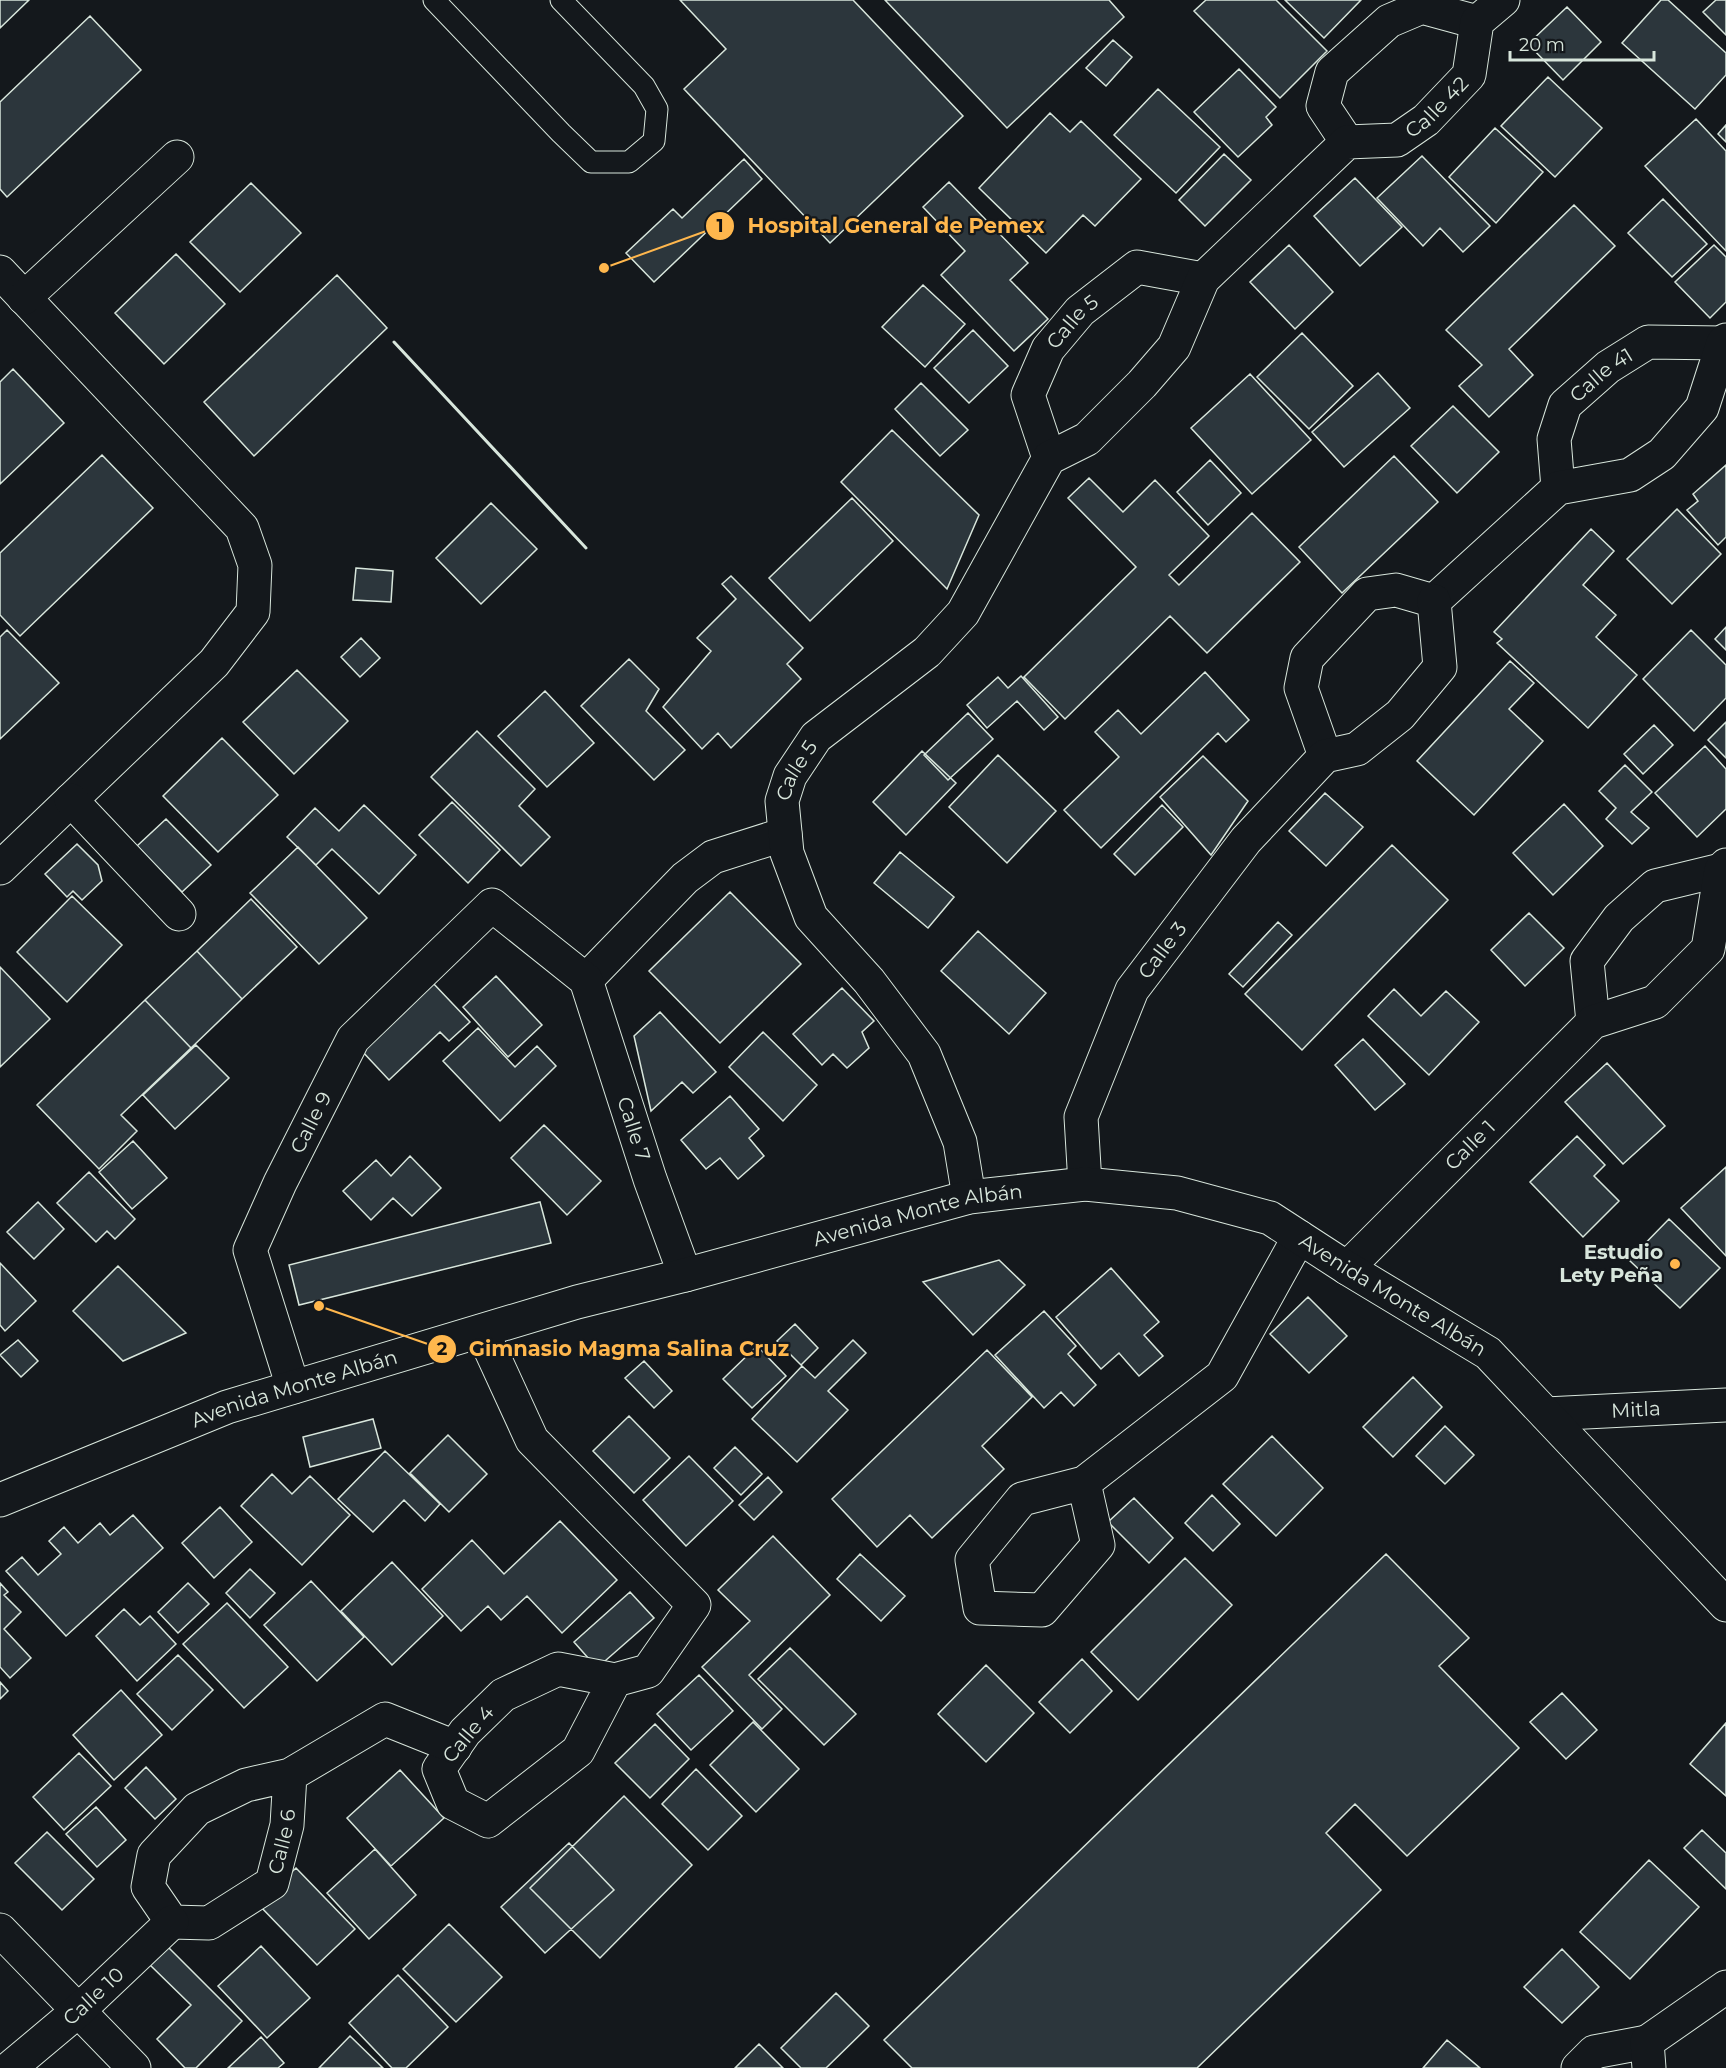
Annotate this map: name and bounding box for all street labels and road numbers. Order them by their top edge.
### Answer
street label: Calle 42 [1400,71,1473,143]
street label: Calle 5 [1041,290,1103,354]
street label: Calle 41 [1565,343,1637,407]
street label: Calle 5 [771,736,822,804]
street label: Calle 3 [1133,917,1192,983]
street label: Calle 9 [285,1087,336,1157]
street label: Calle 7 [612,1094,655,1164]
street label: Calle 1 [1440,1115,1500,1175]
street label: Avenida Monte Albán [811,1179,1024,1251]
street label: Avenida Monte Albán [1295,1228,1491,1361]
street label: Avenida Monte Albán [188,1345,400,1432]
street label: Mitla [1610,1396,1661,1423]
street label: Calle 4 [437,1701,499,1767]
street label: Calle 6 [263,1808,300,1877]
street label: Calle 10 [58,1962,129,2030]

